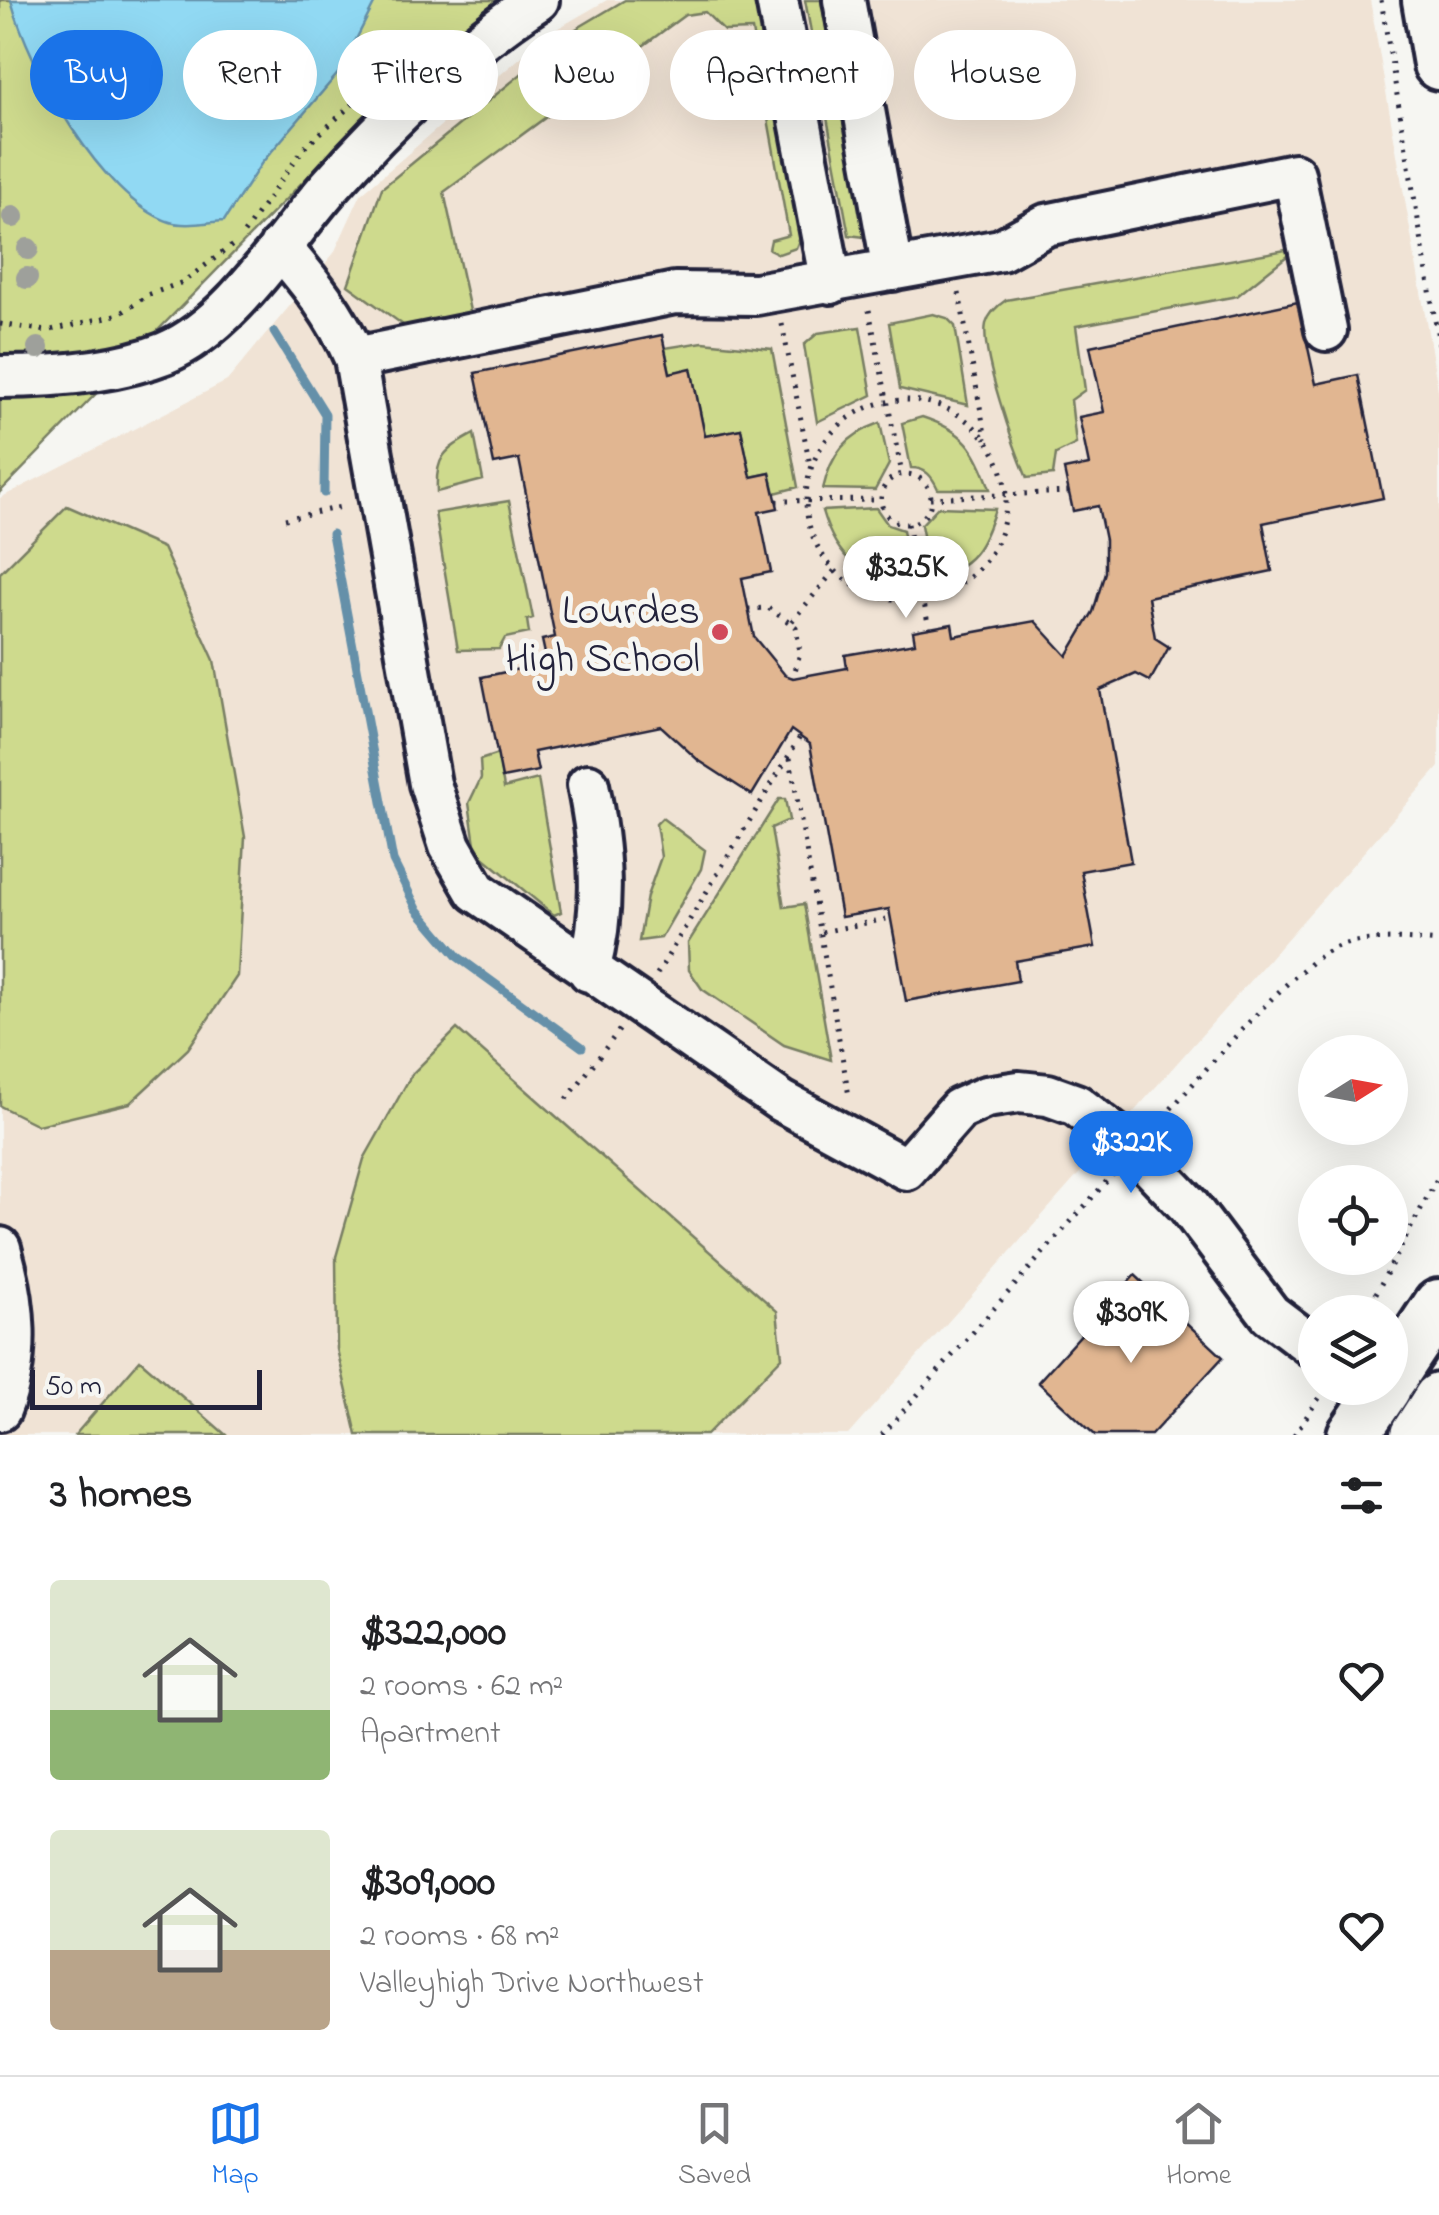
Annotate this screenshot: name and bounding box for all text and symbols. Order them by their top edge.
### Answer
chip: Buy [30,30,163,120]
chip: Rent [183,30,317,120]
chip: Filters [337,30,498,120]
chip: New [518,30,650,120]
chip: Apartment [670,30,894,120]
chip: House [914,30,1076,120]
pin: $325K [836,536,976,621]
text: $325K [865,545,947,592]
place label: Lourdes High School [505,582,700,691]
marker: Lourdes High School [709,621,731,643]
north arrow [1298,1035,1408,1145]
map controls [1298,1035,1408,1405]
pin: $322K [1061,1111,1201,1196]
text: $322K [1091,1120,1171,1167]
button: locate [1298,1165,1408,1275]
pin: $309K [1061,1281,1201,1366]
text: $309K [1095,1290,1167,1337]
button: layers [1298,1295,1408,1405]
scale bar [30,1365,262,1410]
text: 50 m [45,1367,102,1408]
text: 3 homes [50,1465,192,1526]
icon: filters [1334,1468,1389,1523]
text: $322,000 [360,1603,506,1664]
icon: home [130,1620,250,1740]
icon: heart [1334,1653,1389,1708]
text: 2 rooms · 62 m² [360,1664,563,1711]
text: Apartment [360,1711,501,1758]
text: $309,000 [360,1853,495,1914]
icon: home [130,1870,250,1990]
icon: heart [1334,1903,1389,1958]
text: 2 rooms · 68 m² [360,1914,559,1961]
text: Valleyhigh Drive Northwest [360,1961,704,2008]
tab: Map [208,2096,263,2197]
tab: Saved [678,2096,751,2197]
tab: Home [1166,2096,1231,2197]

